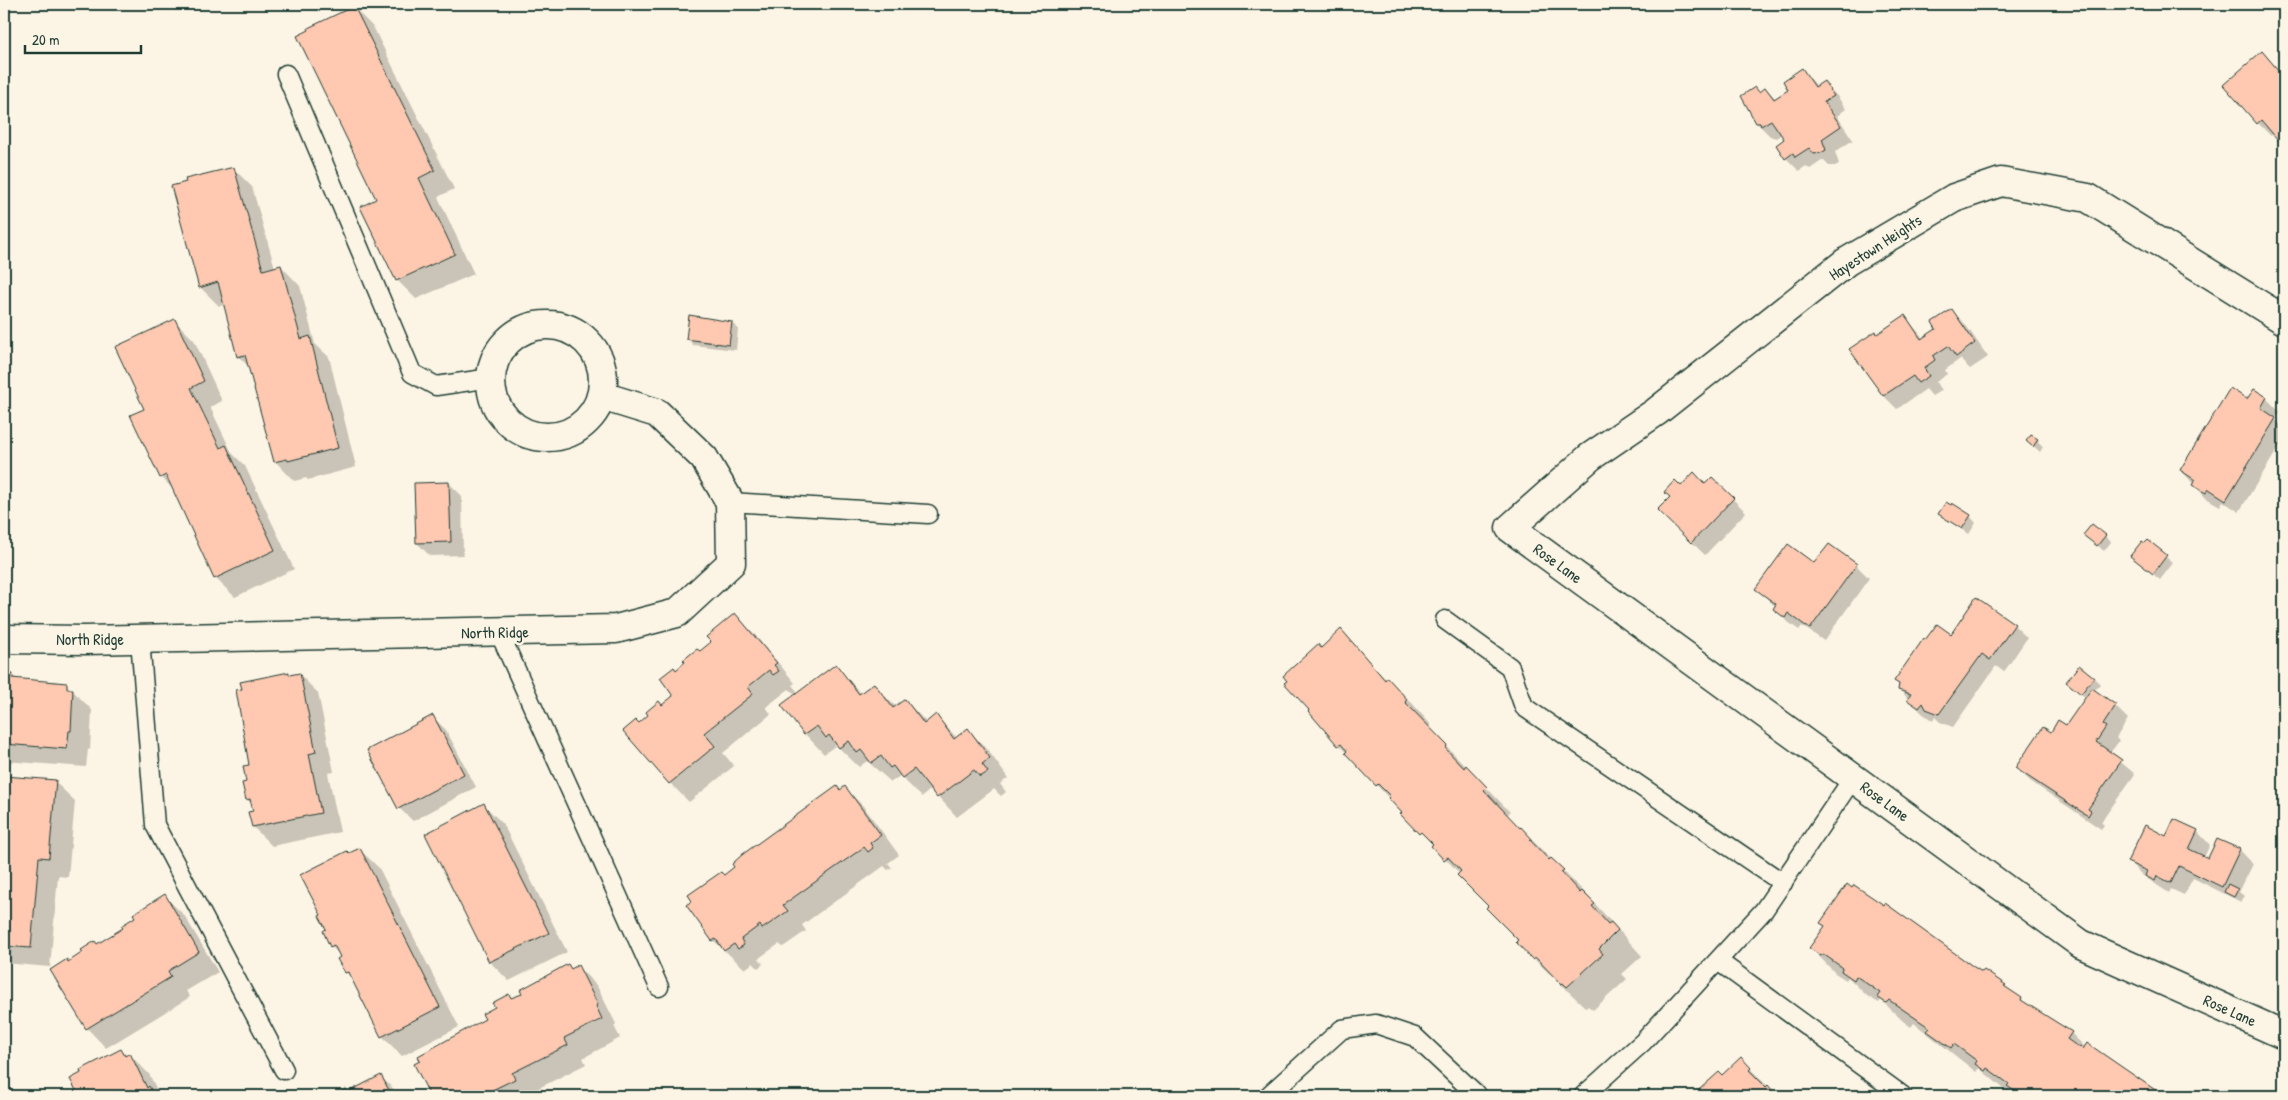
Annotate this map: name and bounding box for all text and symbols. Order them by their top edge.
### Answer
scale bar [25,22,141,54]
text: 20 m [32,29,59,50]
street label: Hayestown Heights [1824,209,1926,285]
street label: Rose Lane [1529,538,1588,589]
street label: North Ridge [461,620,530,644]
street label: North Ridge [56,628,124,650]
street label: Rose Lane [1856,776,1915,827]
street label: Rose Lane [2200,989,2261,1032]

